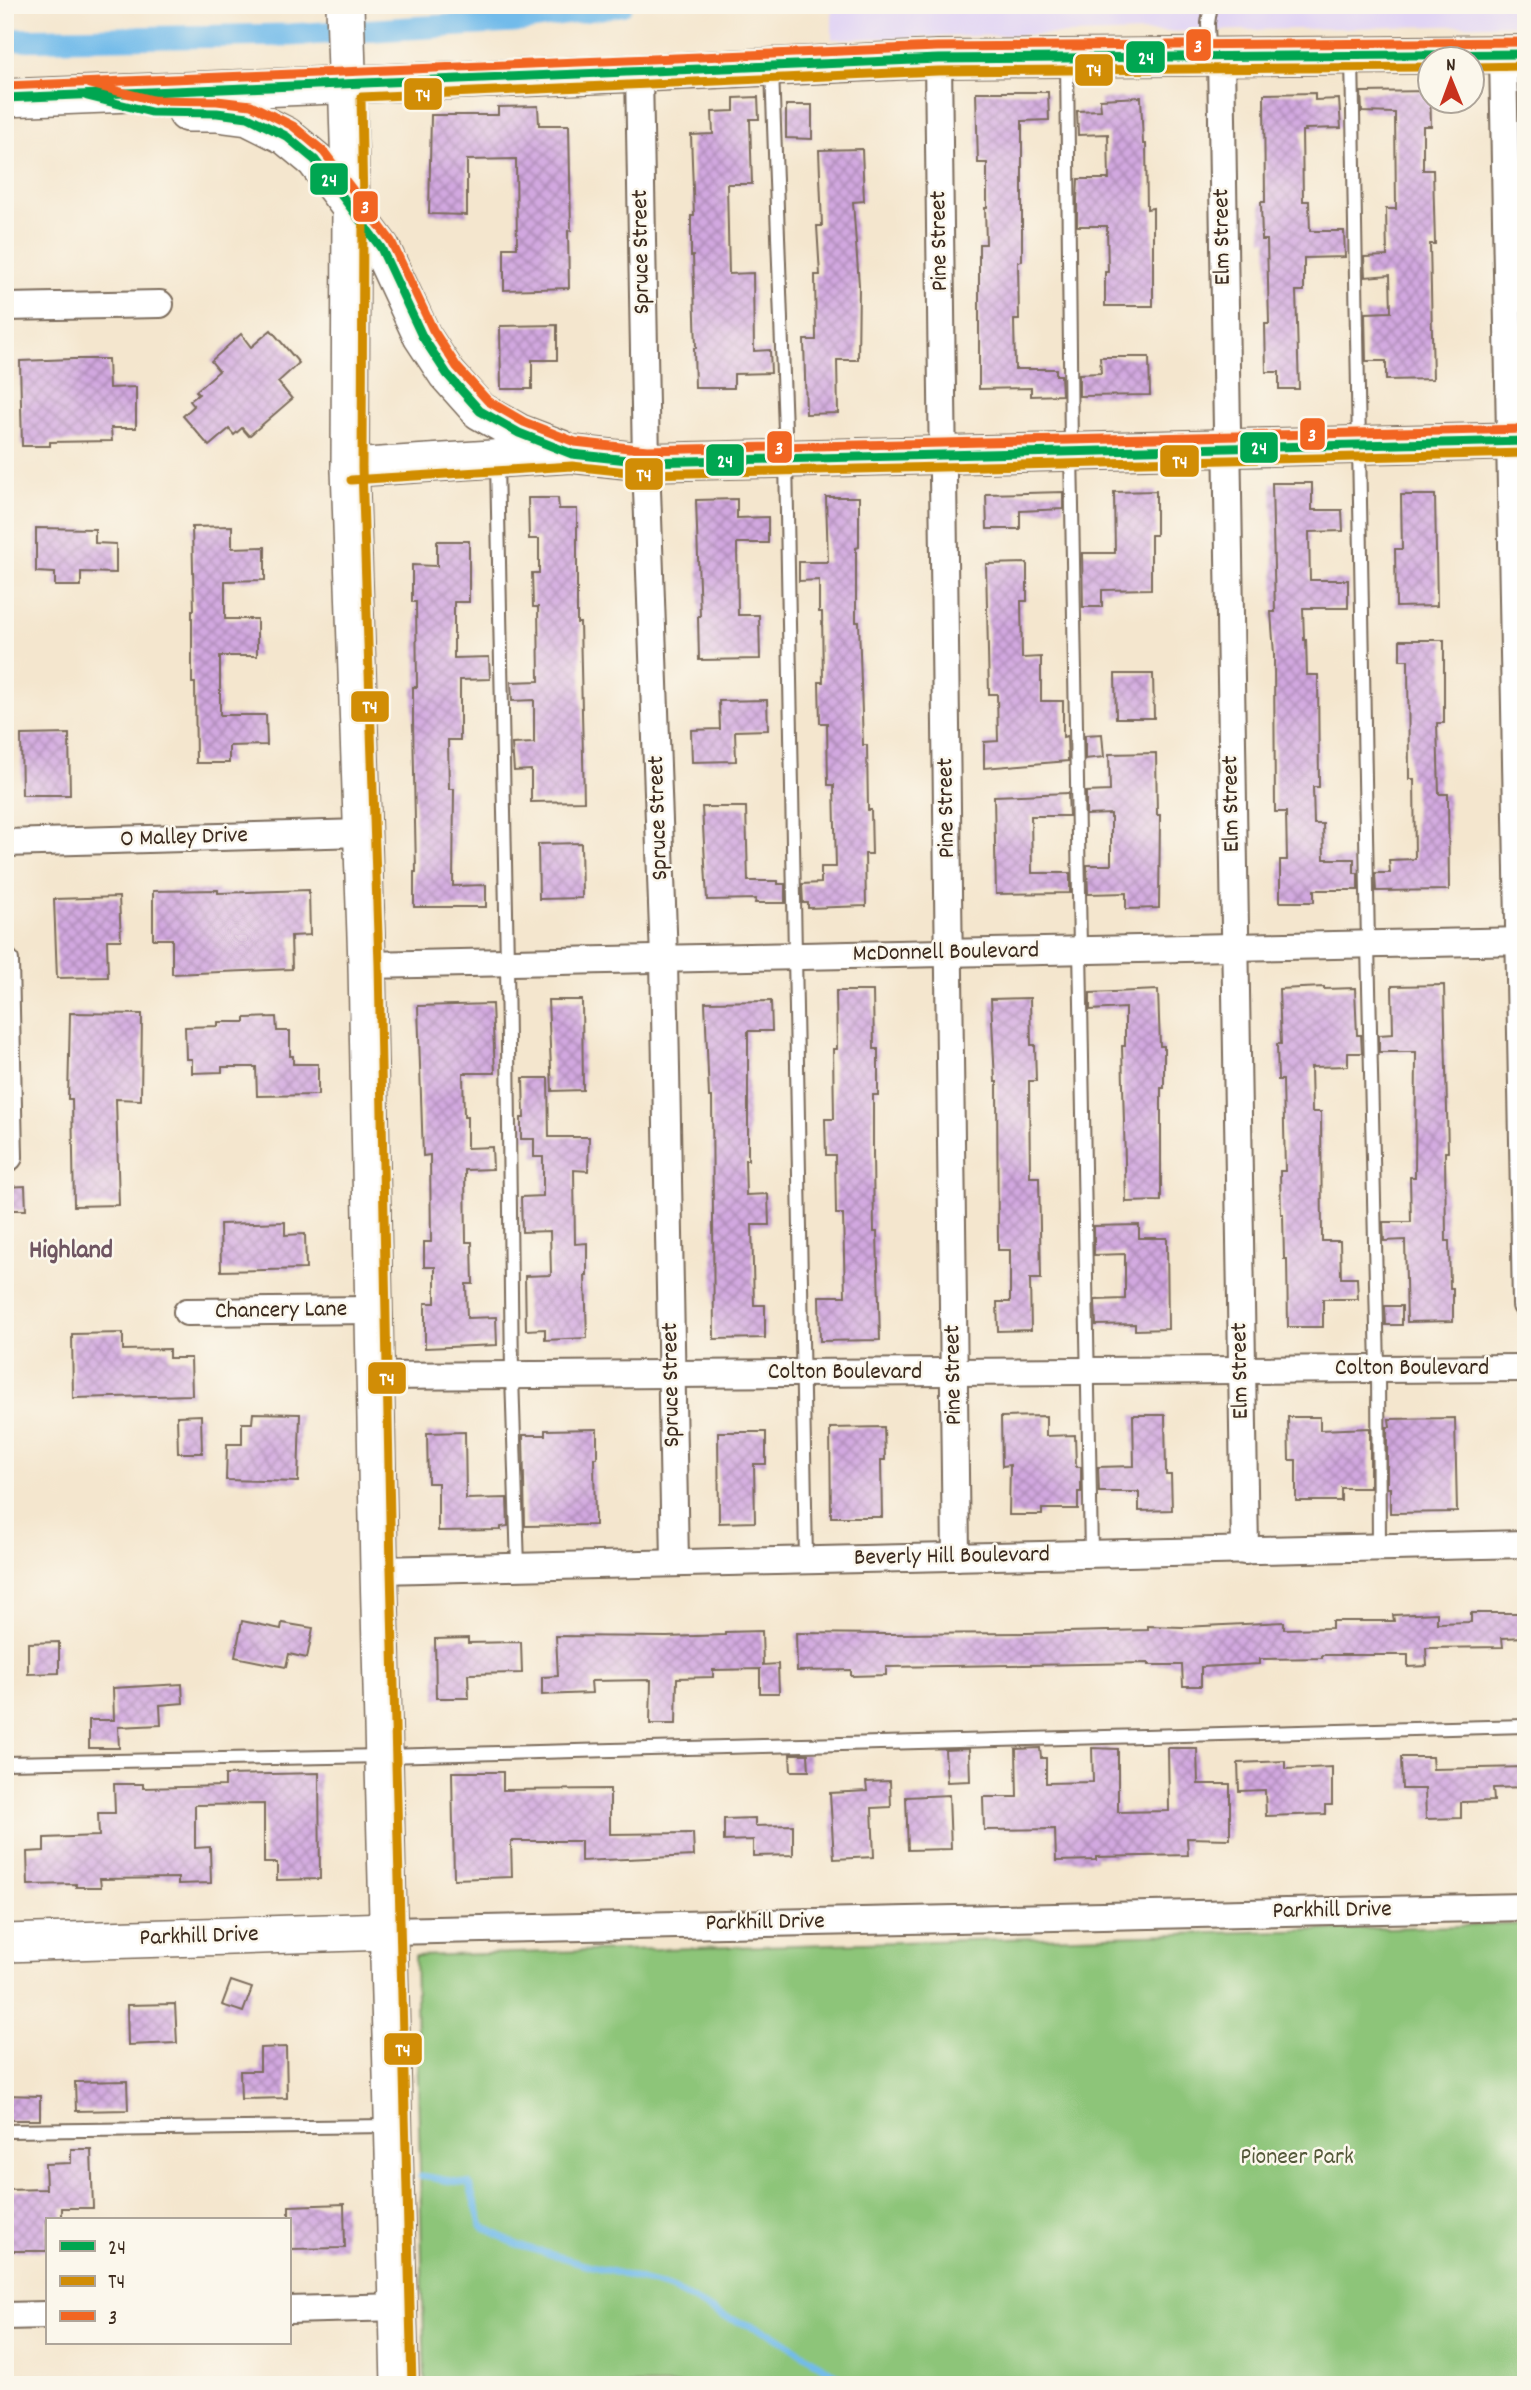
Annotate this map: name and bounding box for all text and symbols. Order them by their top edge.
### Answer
line badge: 3 [1185,28,1212,62]
text: 3 [1194,35,1202,62]
line badge: 24 [1125,40,1166,74]
north arrow [1416,46,1486,116]
text: 24 [1138,47,1154,74]
line badge: T4 [1074,53,1114,87]
text: N [1446,53,1456,80]
text: T4 [1086,59,1102,86]
line badge: T4 [403,77,443,111]
text: T4 [415,84,431,111]
line badge: 24 [309,162,349,196]
text: 24 [321,169,337,196]
street label: Elm Street [1205,188,1241,286]
street label: Spruce Street [624,189,660,315]
line badge: 3 [352,190,379,223]
street label: Pine Street [922,190,958,292]
text: 3 [361,196,369,223]
line badge: 3 [1299,417,1326,451]
text: 3 [1308,424,1316,451]
line badge: 3 [766,430,793,464]
line badge: 24 [1239,431,1279,464]
text: 3 [775,437,783,464]
text: 24 [1251,437,1267,464]
line badge: 24 [705,443,745,477]
line badge: T4 [1159,444,1200,478]
text: 24 [717,450,733,477]
text: T4 [1172,451,1188,478]
line badge: T4 [624,457,664,491]
text: T4 [636,464,652,491]
line badge: T4 [350,690,390,723]
text: T4 [362,696,378,723]
street label: Spruce Street [640,755,678,881]
street label: Elm Street [1214,755,1250,853]
street label: Pine Street [929,757,965,859]
street label: O Malley Drive [119,819,249,857]
street label: McDonnell Boulevard [852,934,1040,972]
district label: Highland [29,1233,113,1270]
street label: Chancery Lane [215,1293,347,1329]
street label: Spruce Street [654,1322,690,1448]
street label: Elm Street [1223,1322,1259,1420]
street label: Pine Street [936,1324,972,1426]
street label: Colton Boulevard [1335,1352,1489,1386]
street label: Colton Boulevard [768,1356,922,1390]
line badge: T4 [367,1361,407,1395]
text: T4 [379,1368,395,1395]
street label: Beverly Hill Boulevard [854,1538,1050,1576]
street label: Parkhill Drive [1272,1893,1392,1929]
street label: Parkhill Drive [705,1905,825,1941]
street label: Parkhill Drive [139,1918,259,1956]
line badge: T4 [383,2032,423,2066]
text: T4 [395,2039,411,2066]
park label: Pioneer Park [1240,2141,1354,2175]
legend [46,2218,290,2344]
text: 24 [108,2235,126,2265]
text: T4 [108,2269,125,2299]
text: 3 [108,2305,117,2335]

